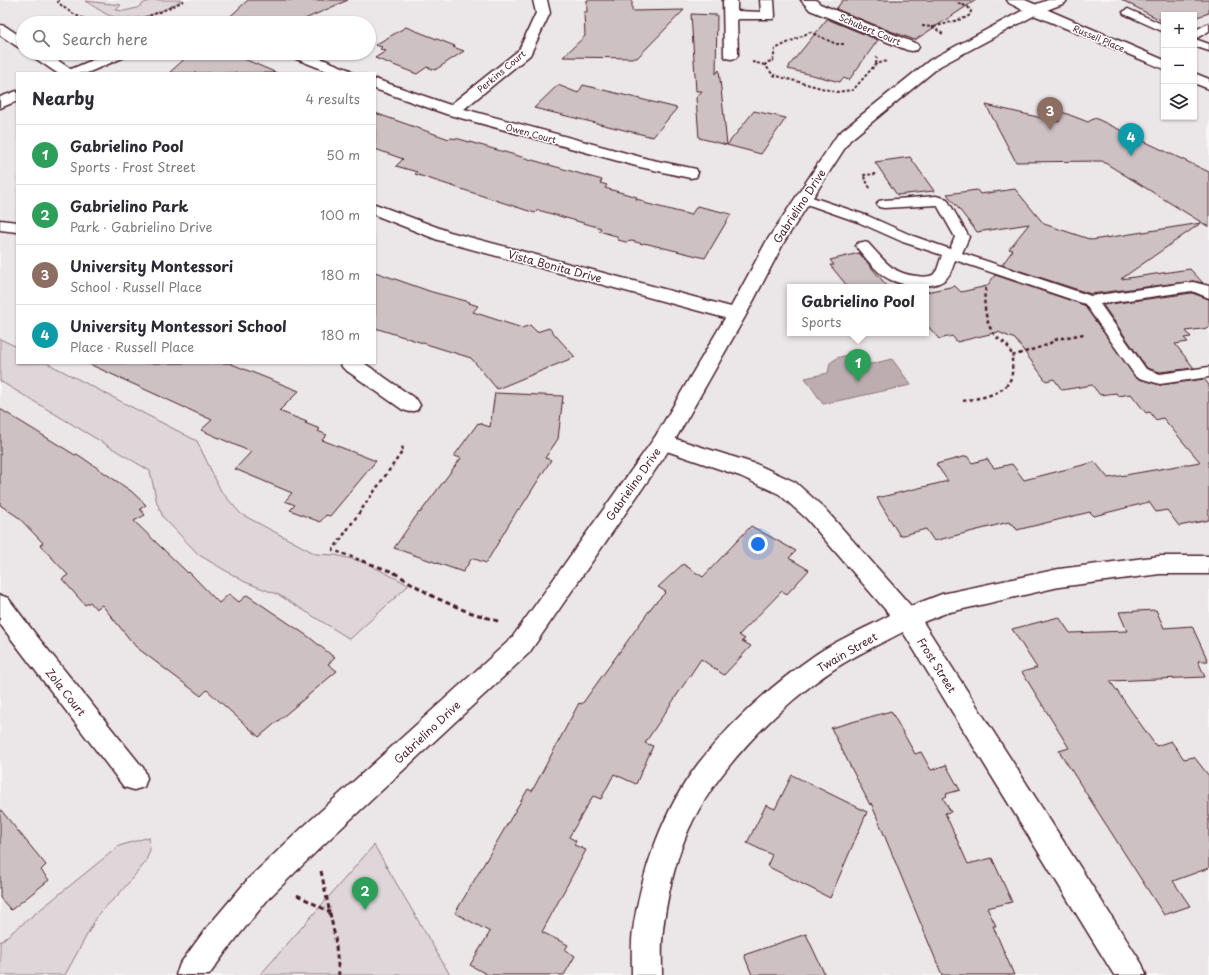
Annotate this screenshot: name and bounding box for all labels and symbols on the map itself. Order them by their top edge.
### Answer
street label: Schubert Court [837,10,903,49]
street label: Russell Place [1071,21,1127,55]
street label: Perkins Court [474,46,529,96]
pin: 3 [1037,97,1063,130]
street label: Owen Court [504,120,558,147]
pin: 4 [1118,123,1144,156]
street label: Gabrielino Drive [769,165,830,247]
street label: Vista Bonita Drive [506,245,604,287]
pin: 1 [845,349,871,382]
street label: Gabrielino Drive [601,444,665,524]
your location [748,534,768,554]
street label: Twain Street [814,628,881,676]
street label: Frost Street [913,634,961,696]
street label: Zola Court [42,664,90,720]
street label: Gabrielino Drive [390,696,464,767]
pin: 2 [352,877,378,910]

